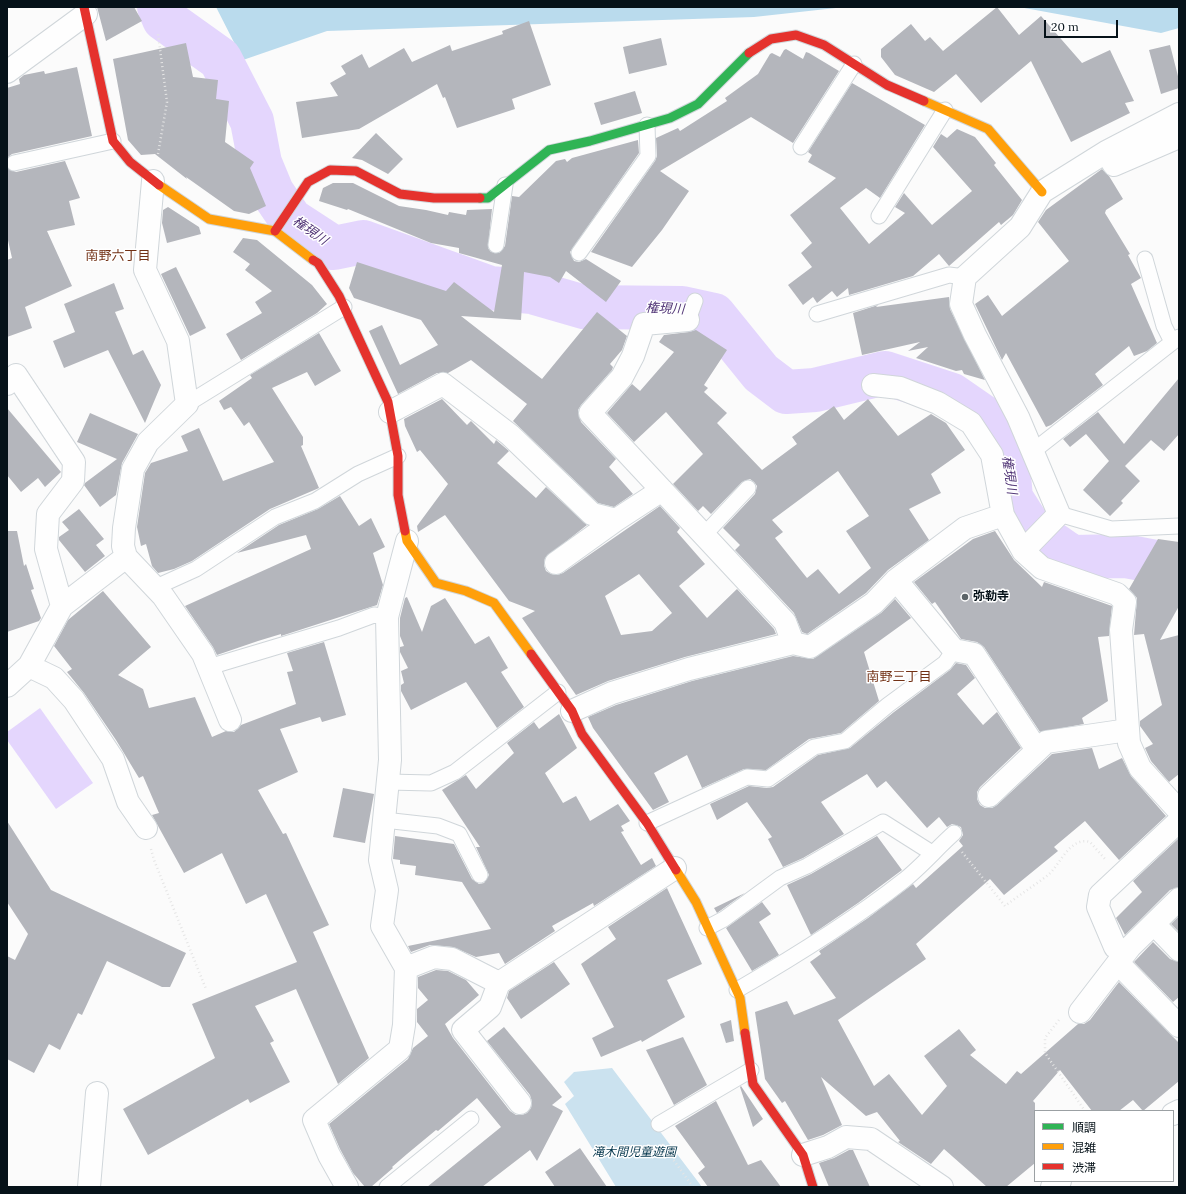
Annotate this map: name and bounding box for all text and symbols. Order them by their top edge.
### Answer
scale bar [1046,12,1120,38]
text: 20 m [1051,19,1079,34]
water label: 権現川 [290,213,330,249]
district label: 南野六丁目 [86,248,150,264]
water label: 権現川 [645,300,685,318]
water label: 権現川 [999,455,1019,495]
place label: 弥勒寺 [973,590,1009,604]
marker: 弥勒寺 [960,592,970,602]
district label: 南野三丁目 [867,669,931,685]
legend [1034,1110,1174,1182]
text: 順調 [1072,1120,1096,1135]
text: 混雑 [1072,1140,1096,1155]
park label: 滝木間児童遊園 [592,1146,676,1160]
text: 渋滞 [1072,1160,1096,1175]

